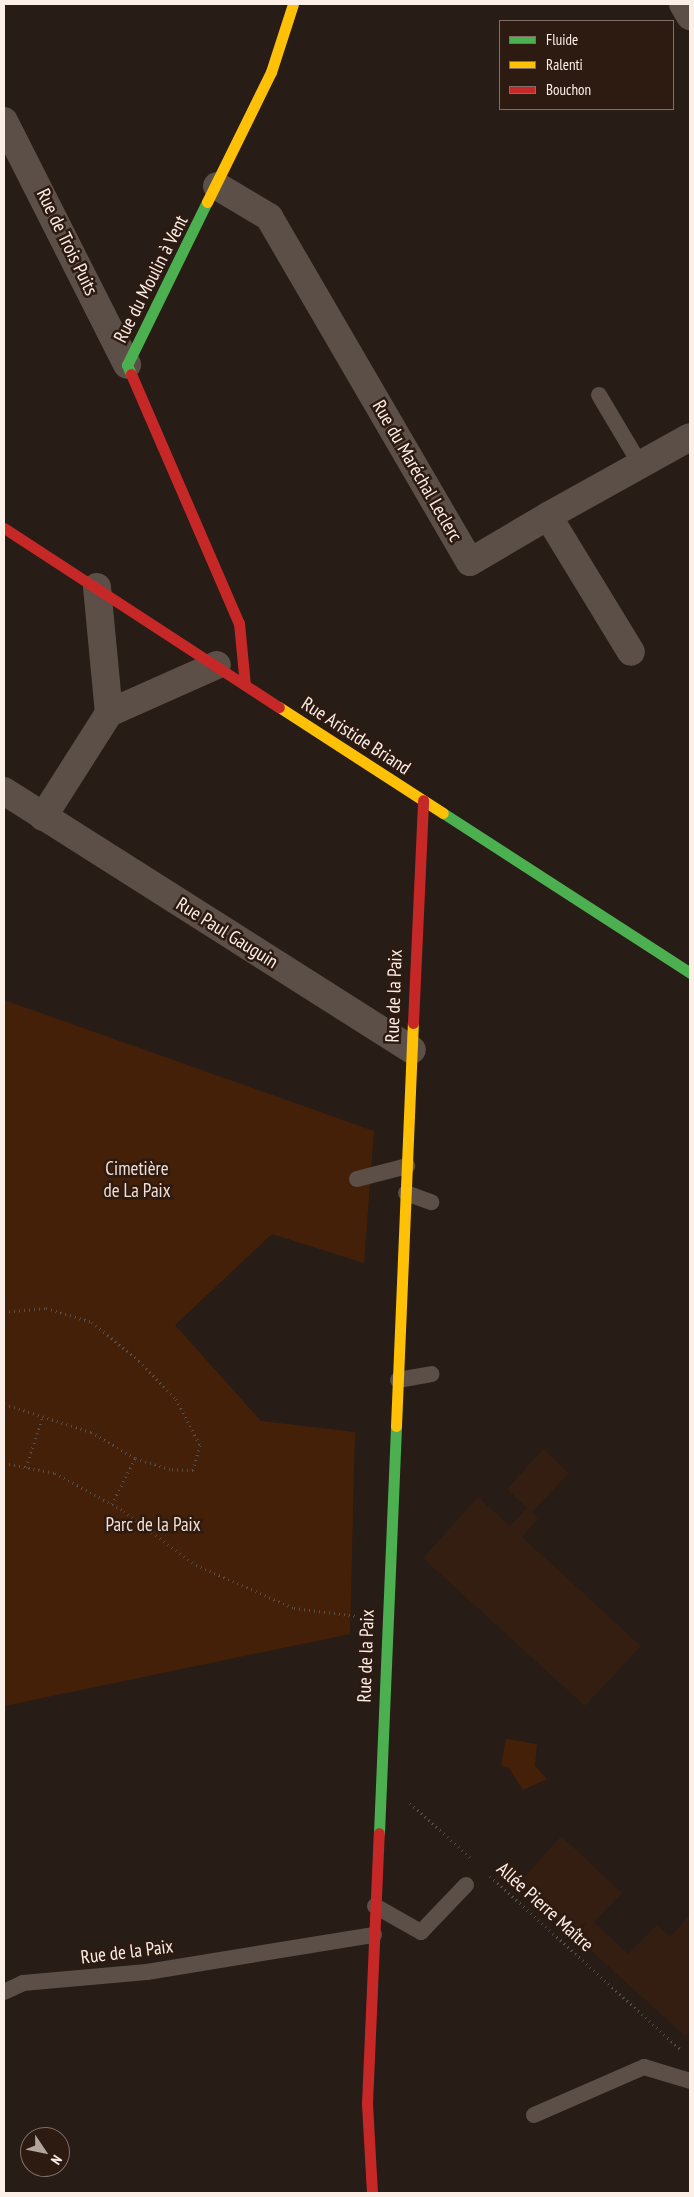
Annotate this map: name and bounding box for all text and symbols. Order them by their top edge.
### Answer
legend [499,20,674,110]
text: Fluide [546,30,578,49]
text: Ralenti [546,55,583,74]
text: Bouchon [546,80,591,99]
street label: Rue de Trois Puits [31,185,103,299]
street label: Rue du Moulin à Vent [109,211,193,347]
street label: Rue du Maréchal Leclerc [367,396,467,546]
street label: Rue Aristide Briand [297,692,415,780]
street label: Rue Paul Gauguin [172,893,282,973]
street label: Rue de la Paix [381,949,407,1043]
park label: Cimetière de La Paix [104,1158,170,1202]
park label: Parc de la Paix [105,1514,201,1536]
street label: Rue de la Paix [353,1609,379,1703]
street label: Allée Pierre Maître [492,1858,598,1956]
street label: Rue de la Paix [79,1935,175,1969]
north arrow [20,2127,70,2177]
text: N [47,2152,66,2168]

